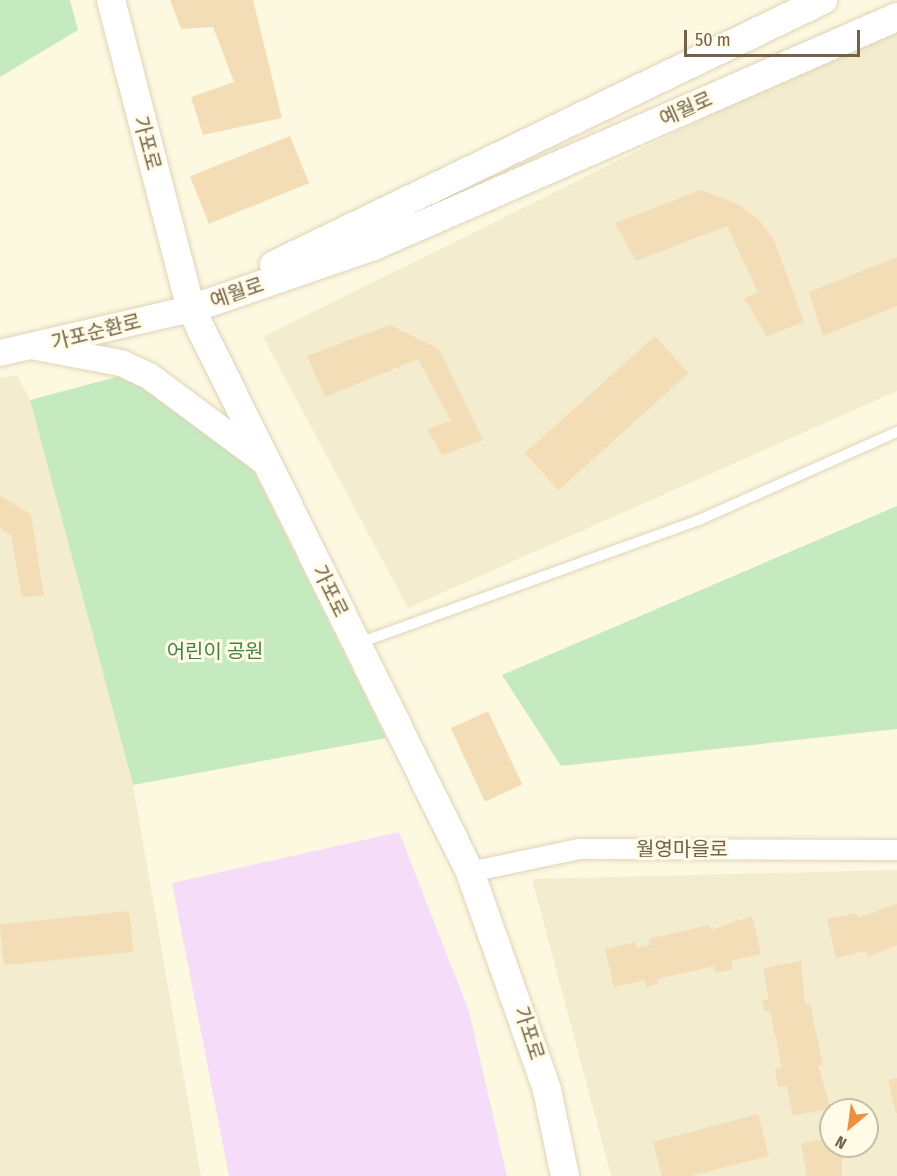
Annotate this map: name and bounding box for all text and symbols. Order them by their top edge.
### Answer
scale bar [687,18,862,56]
text: 50 m [695,29,731,51]
street label: 예월로 [656,87,716,131]
street label: 가포로 [128,113,166,173]
street label: 예월로 [207,273,267,313]
street label: 가포순환로 [48,309,144,355]
street label: 가포로 [307,561,353,621]
park label: 어린이 공원 [167,639,263,663]
street label: 월영마을로 [636,837,728,861]
street label: 가포로 [509,1003,549,1063]
north arrow [819,1098,879,1158]
text: N [832,1132,850,1153]

